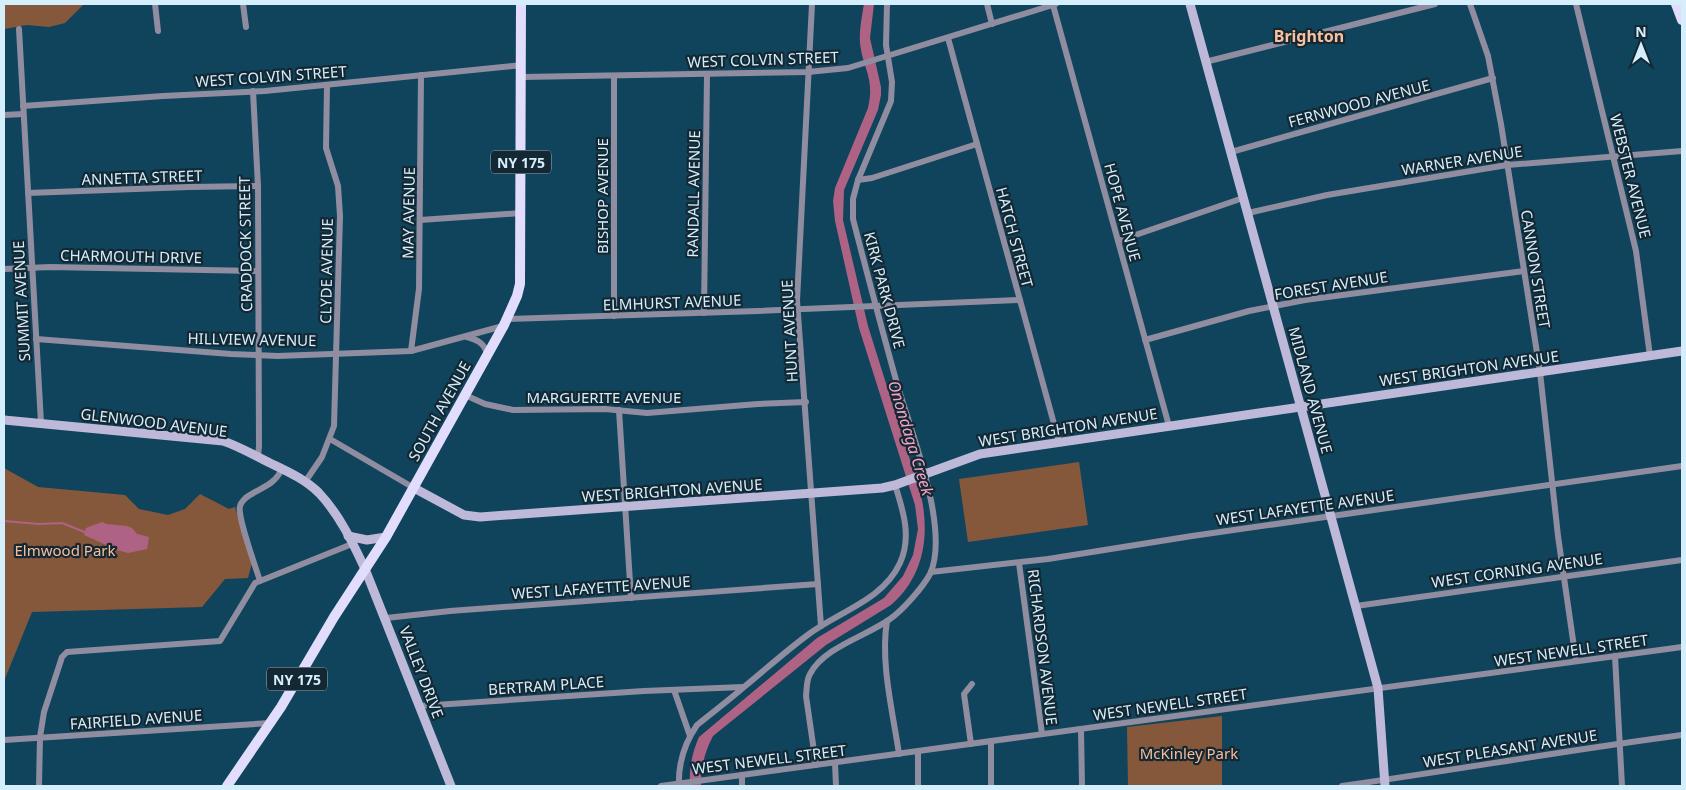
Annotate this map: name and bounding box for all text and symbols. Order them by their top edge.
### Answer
north arrow [1616,20,1666,70]
text: N [1635,22,1647,41]
district label: Brighton [1274,25,1344,47]
street label: WEST COLVIN STREET [687,46,840,72]
street label: WEST COLVIN STREET [195,61,348,91]
street label: FERNWOOD AVENUE [1286,74,1432,132]
street label: WEBSTER AVENUE [1606,112,1656,240]
street label: RANDALL AVENUE [682,130,704,258]
street label: BISHOP AVENUE [592,138,612,254]
street label: WARNER AVENUE [1400,141,1524,179]
road number: NY 175 [491,150,551,173]
street label: HOPE AVENUE [1100,161,1146,263]
street label: ANNETTA STREET [81,165,203,189]
street label: MAY AVENUE [397,167,419,259]
street label: CRADDOCK STREET [234,175,256,312]
street label: HATCH STREET [992,185,1038,290]
street label: CANNON STREET [1517,208,1555,330]
street label: CLYDE AVENUE [315,218,337,324]
street label: KIRK PARK DRIVE [860,229,910,351]
street label: SUMMIT AVENUE [8,240,34,362]
street label: CHARMOUTH DRIVE [60,245,202,267]
street label: FOREST AVENUE [1273,266,1389,304]
street label: HUNT AVENUE [776,279,802,383]
street label: ELMHURST AVENUE [602,290,742,314]
street label: MIDLAND AVENUE [1284,324,1338,456]
street label: HILLVIEW AVENUE [187,328,317,350]
street label: WEST BRIGHTON AVENUE [1378,345,1560,391]
street label: SOUTH AVENUE [403,357,475,465]
water label: Onondaga Creek [883,378,939,499]
street label: MARGUERITE AVENUE [527,387,681,407]
street label: GLENWOOD AVENUE [80,403,228,441]
street label: WEST BRIGHTON AVENUE [977,403,1159,451]
street label: WEST BRIGHTON AVENUE [581,474,763,506]
street label: WEST LAFAYETTE AVENUE [1215,485,1395,529]
park label: Elmwood Park [15,540,116,560]
street label: WEST CORNING AVENUE [1430,548,1604,592]
street label: RICHARDSON AVENUE [1023,568,1063,726]
street label: WEST LAFAYETTE AVENUE [511,571,691,603]
street label: VALLEY DRIVE [395,623,449,721]
street label: WEST NEWELL STREET [1493,629,1650,671]
road number: NY 175 [267,668,327,691]
street label: BERTRAM PLACE [487,671,605,699]
street label: WEST NEWELL STREET [1092,683,1249,725]
street label: FAIRFIELD AVENUE [69,704,203,734]
street label: WEST PLEASANT AVENUE [1421,724,1599,772]
street label: WEST NEWELL STREET [691,740,848,778]
park label: McKinley Park [1140,743,1238,763]

